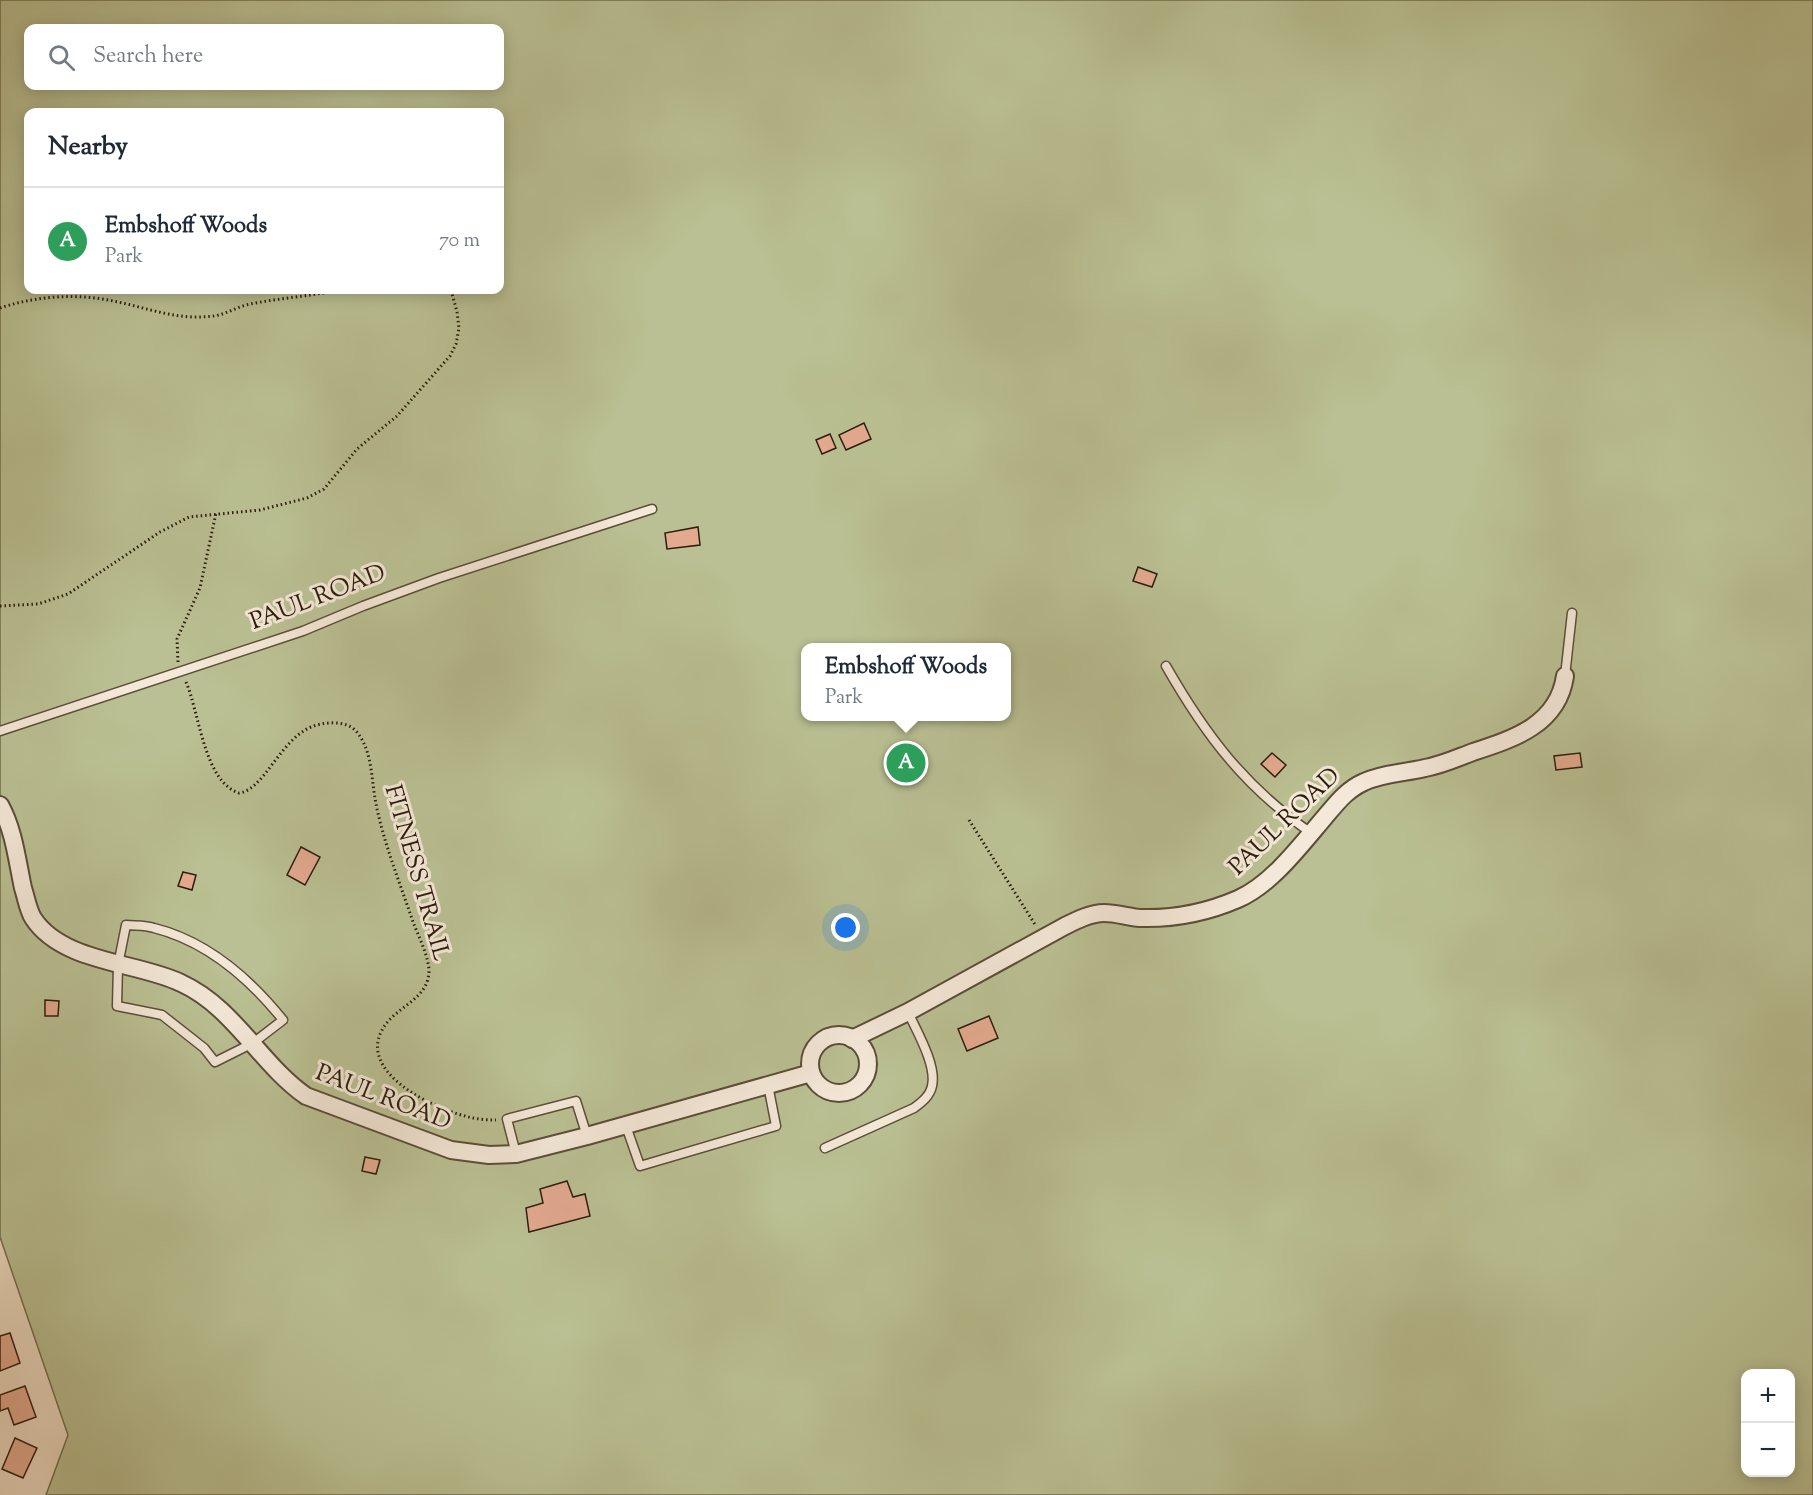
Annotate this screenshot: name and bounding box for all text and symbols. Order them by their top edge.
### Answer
search box [24,24,504,90]
icon: search [45,41,78,74]
text: Search here [93,41,203,73]
text: Nearby [48,129,128,166]
text: Embshoff Woods [105,211,267,243]
text: A [59,227,76,256]
text: 70 m [439,227,480,256]
text: Park [105,243,143,272]
street label: PAUL ROAD [245,557,391,639]
popup [801,643,1011,721]
text: Embshoff Woods [825,652,987,684]
text: Park [825,684,863,713]
pin: A [886,740,926,786]
street label: PAUL ROAD [1222,760,1348,884]
street label: FITNESS TRAIL [375,781,457,965]
your location [831,913,860,942]
street label: PAUL ROAD [310,1057,456,1139]
map controls [1741,1369,1795,1477]
button: + [1741,1369,1795,1423]
button: − [1741,1423,1795,1477]

